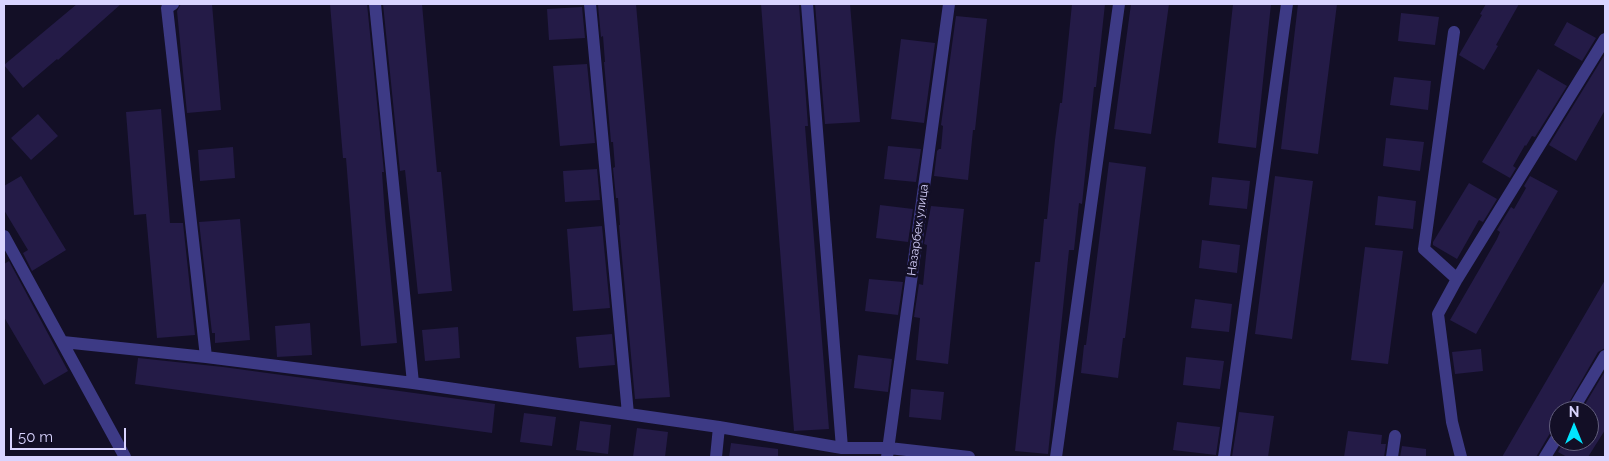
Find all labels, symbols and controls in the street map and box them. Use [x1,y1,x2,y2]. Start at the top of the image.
street label: Назарбек улица [904,183,932,277]
north arrow [1549,401,1599,451]
text: N [1569,404,1579,420]
scale bar [12,418,129,450]
text: 50 m [18,428,53,446]

